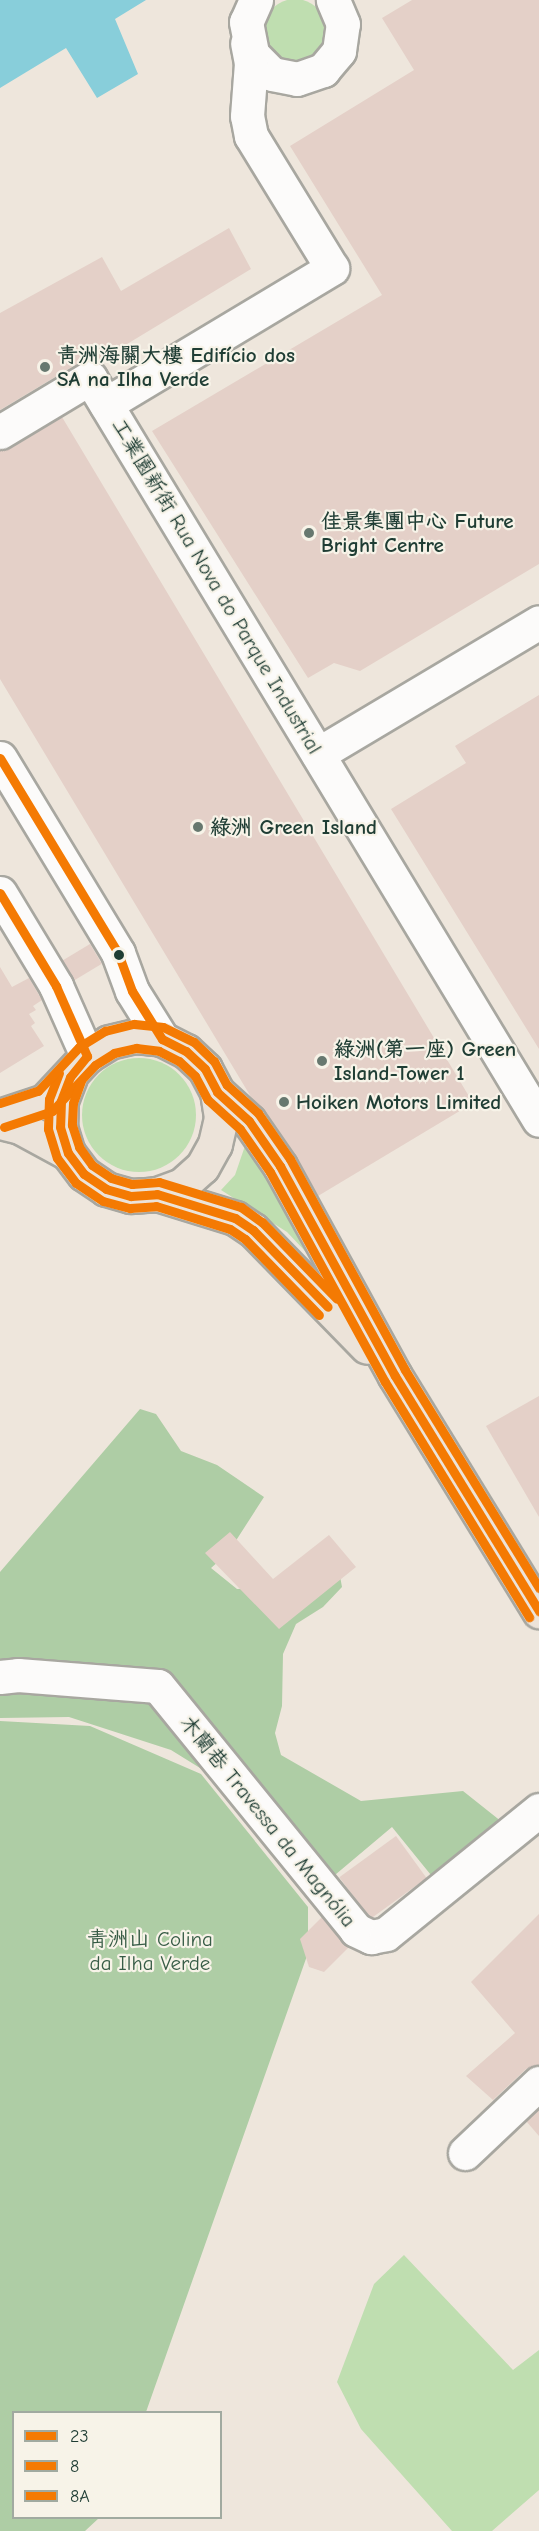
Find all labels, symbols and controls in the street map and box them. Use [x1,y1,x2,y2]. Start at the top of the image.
place label: 青洲海關大樓 Edifício dos SA na Ilha Verde [57,342,295,392]
marker: 青洲海關大樓 Edifício dos SA na Ilha Verde [38,360,52,374]
street label: 工業園新街 Rua Nova do Parque Industrial [107,414,327,758]
place label: 佳景集團中心 Future Bright Centre [321,508,513,558]
marker: 佳景集團中心 Future Bright Centre [302,526,316,540]
place label: 綠洲 Green Island [210,814,377,840]
marker: 綠洲 Green Island [191,820,205,834]
unlabelled marker [113,949,125,961]
place label: 綠洲(第一座) Green Island-Tower 1 [334,1036,516,1086]
marker: 綠洲(第一座) Green Island-Tower 1 [315,1054,329,1068]
place label: Hoiken Motors Limited [296,1089,501,1115]
marker: Hoiken Motors Limited [277,1095,291,1109]
street label: 木蘭巷 Travessa da Magnólia [175,1710,361,1932]
park label: 青洲山 Colina da Ilha Verde [87,1926,213,1976]
legend [12,2411,222,2519]
text: 23 [70,2426,89,2447]
text: 8 [70,2456,79,2477]
text: 8A [70,2486,90,2507]

